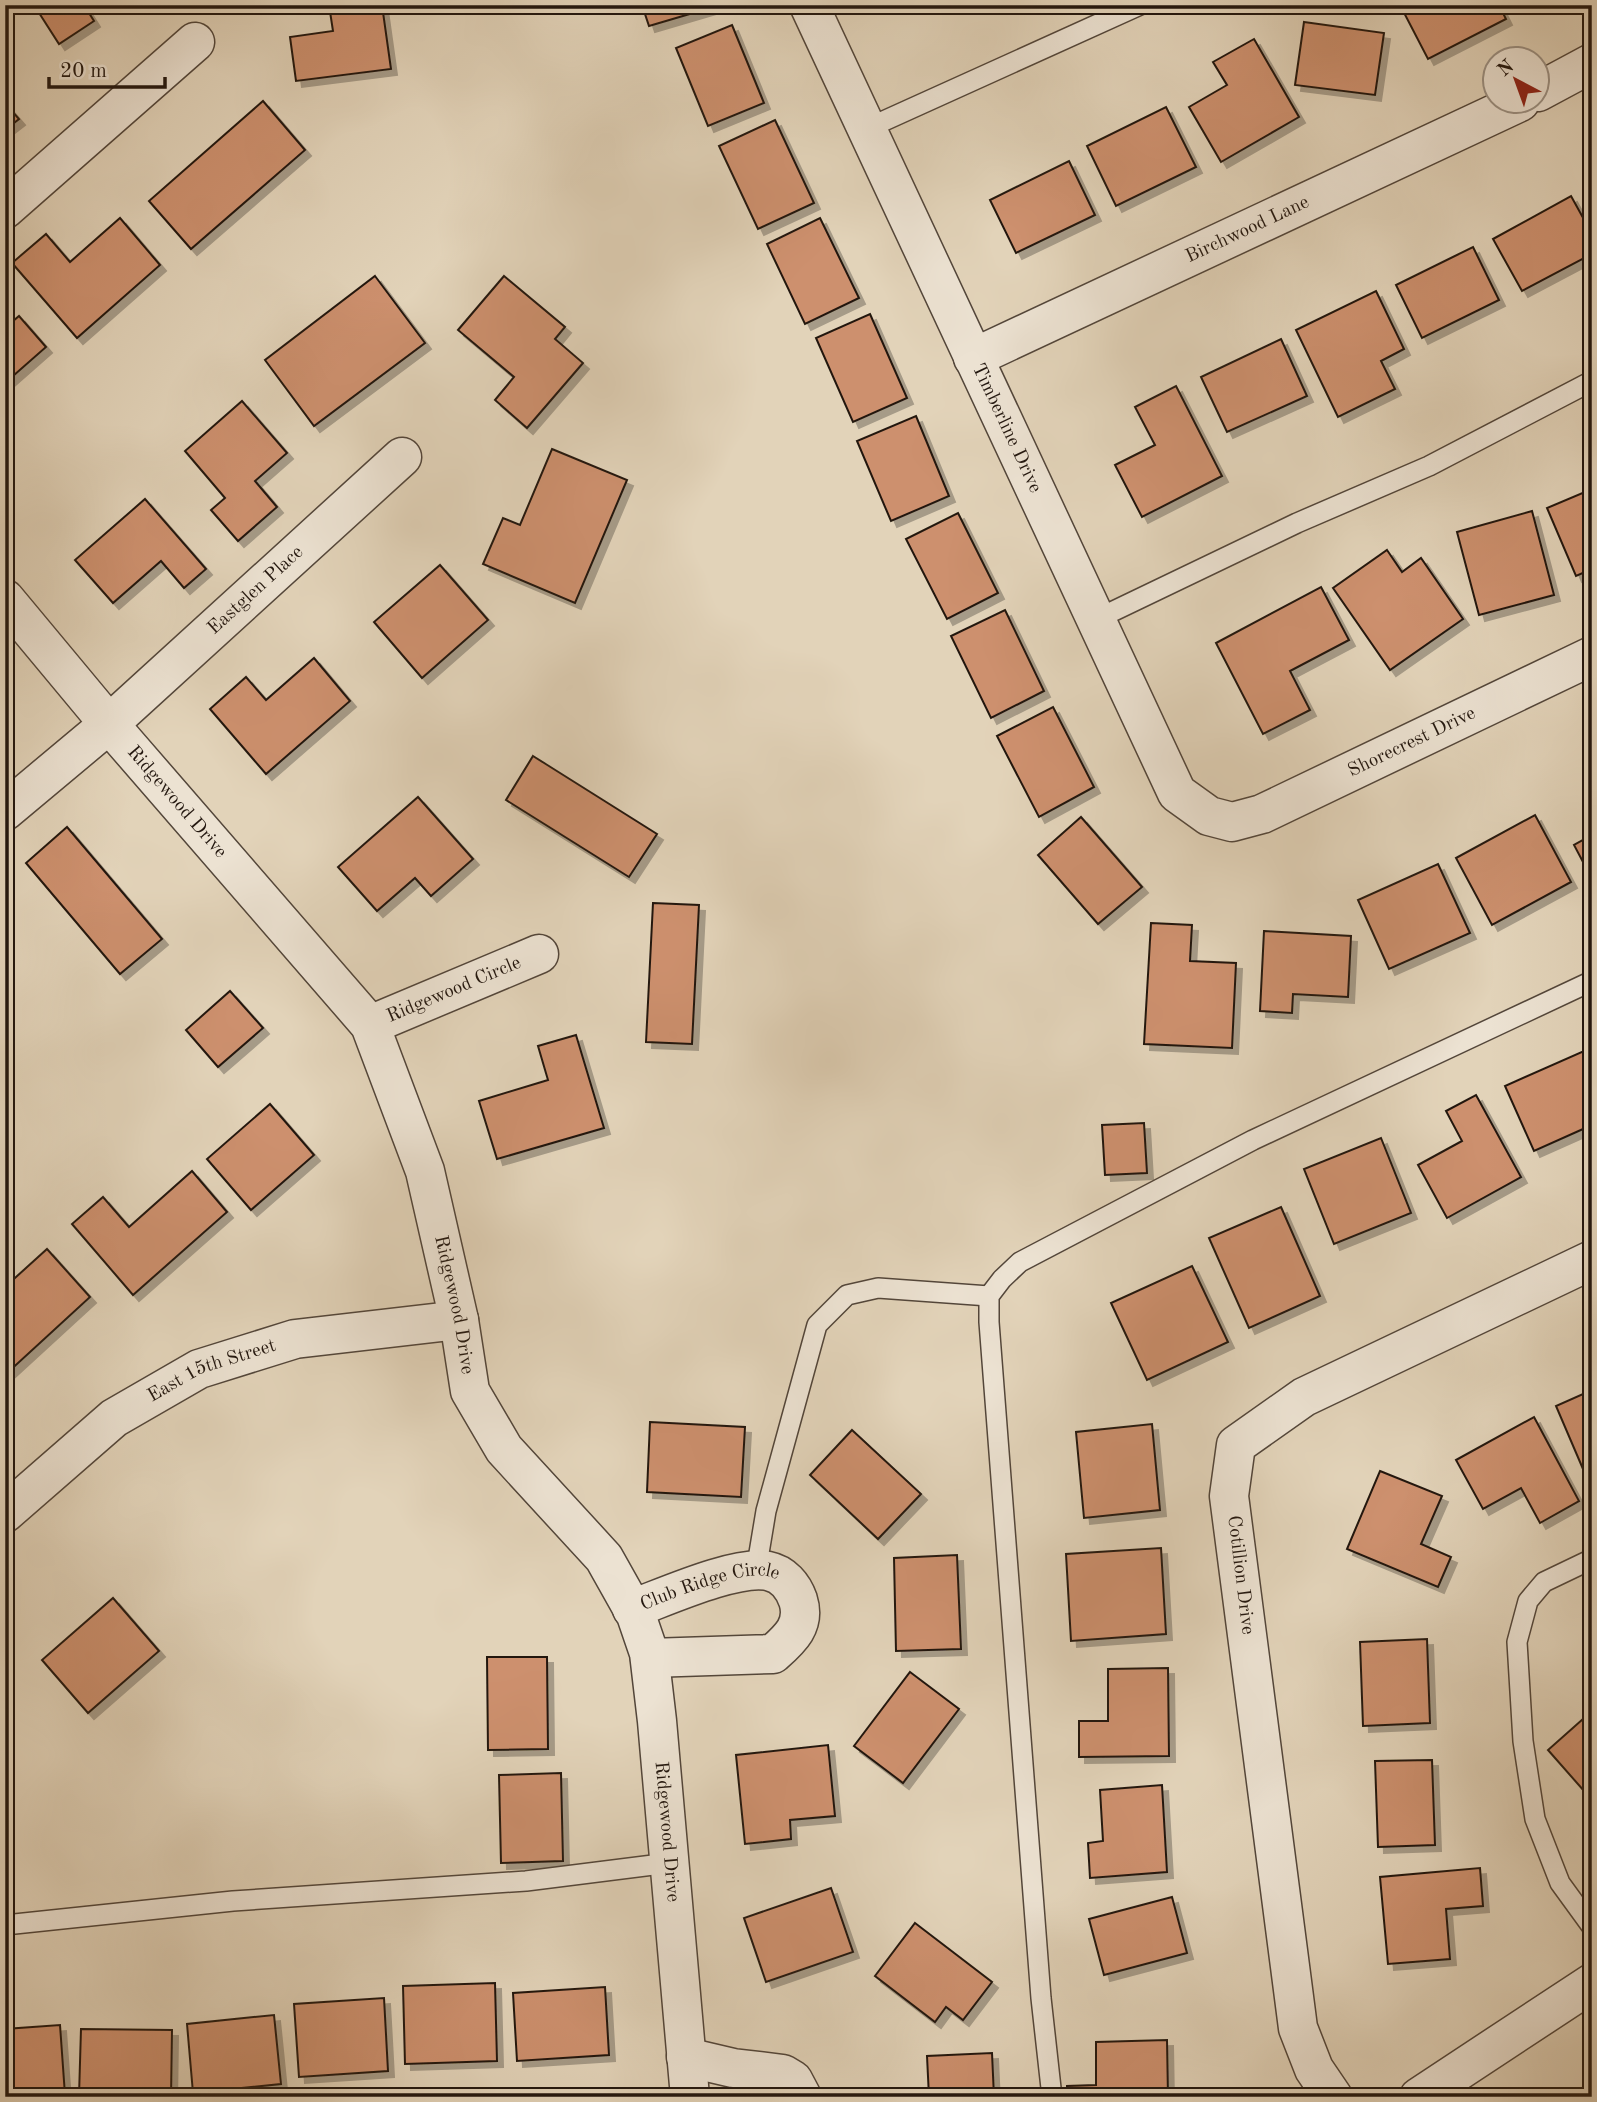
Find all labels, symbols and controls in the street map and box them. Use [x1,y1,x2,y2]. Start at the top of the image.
scale bar [49,46,164,90]
north arrow [1482,46,1552,116]
text: N [1495,57,1519,81]
text: 20 m [60,61,107,82]
street label: Birchwood Lane [1183,193,1312,267]
street label: Timberline Drive [968,361,1045,496]
street label: Eastglen Place [204,542,307,638]
street label: Shorecrest Drive [1345,704,1479,781]
street label: Ridgewood Drive [123,742,230,862]
street label: Ridgewood Circle [384,953,524,1026]
street label: Ridgewood Drive [430,1234,477,1376]
street label: East 15th Street [144,1336,278,1406]
street label: Cotillion Drive [1223,1514,1257,1636]
street label: Club Ridge Circle [638,1561,783,1614]
street label: Ridgewood Drive [651,1760,682,1903]

